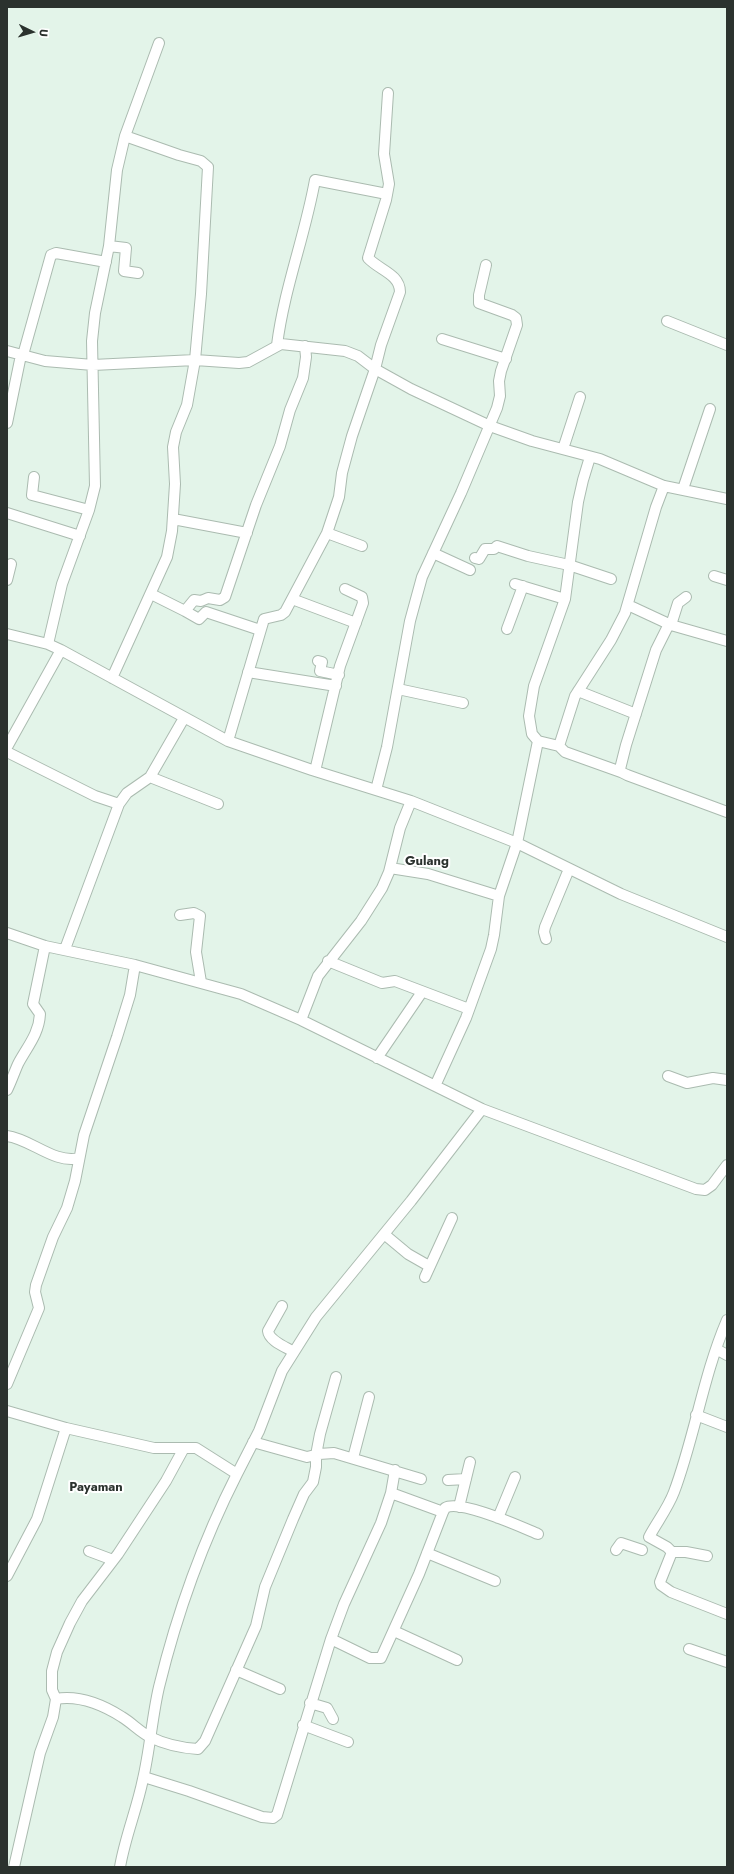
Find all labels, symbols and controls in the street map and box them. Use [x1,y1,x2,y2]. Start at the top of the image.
north arrow [12,12,52,52]
text: U [36,29,52,38]
district label: Gulang [405,854,449,870]
district label: Payaman [69,1480,123,1496]

